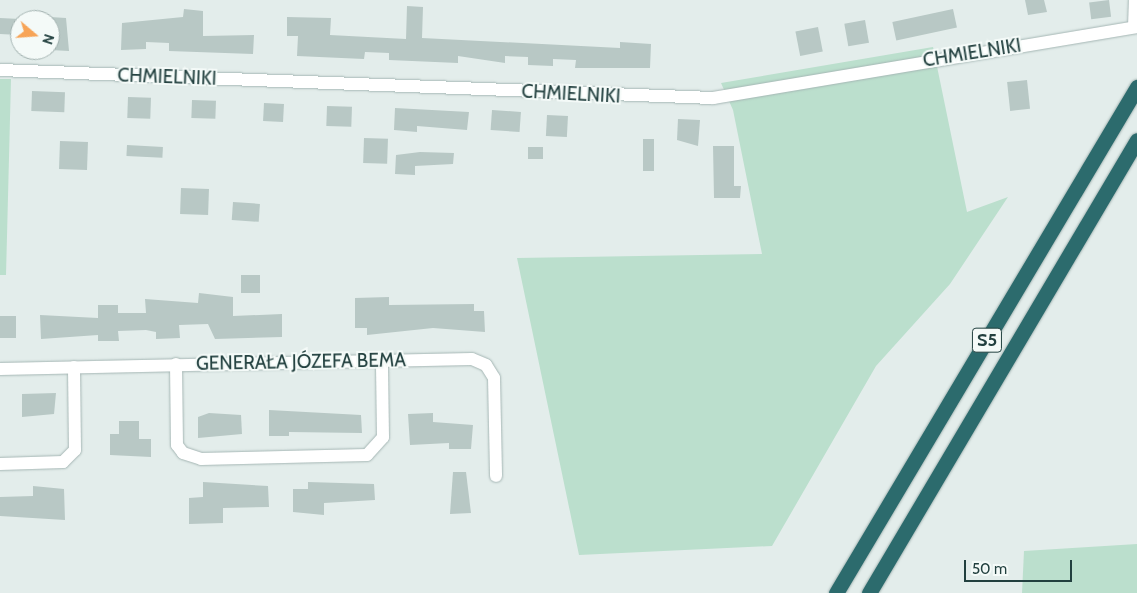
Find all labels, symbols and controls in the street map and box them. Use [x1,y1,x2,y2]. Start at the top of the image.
north arrow [10,10,60,60]
text: N [38,32,58,47]
street label: CHMIELNIKI [921,34,1023,72]
street label: CHMIELNIKI [117,64,217,90]
street label: CHMIELNIKI [521,80,621,108]
road number: S5 [971,324,1003,356]
street label: GENERAŁA JÓZEFA BEMA [196,349,406,375]
scale bar [967,550,1074,582]
text: 50 m [972,560,1007,578]

